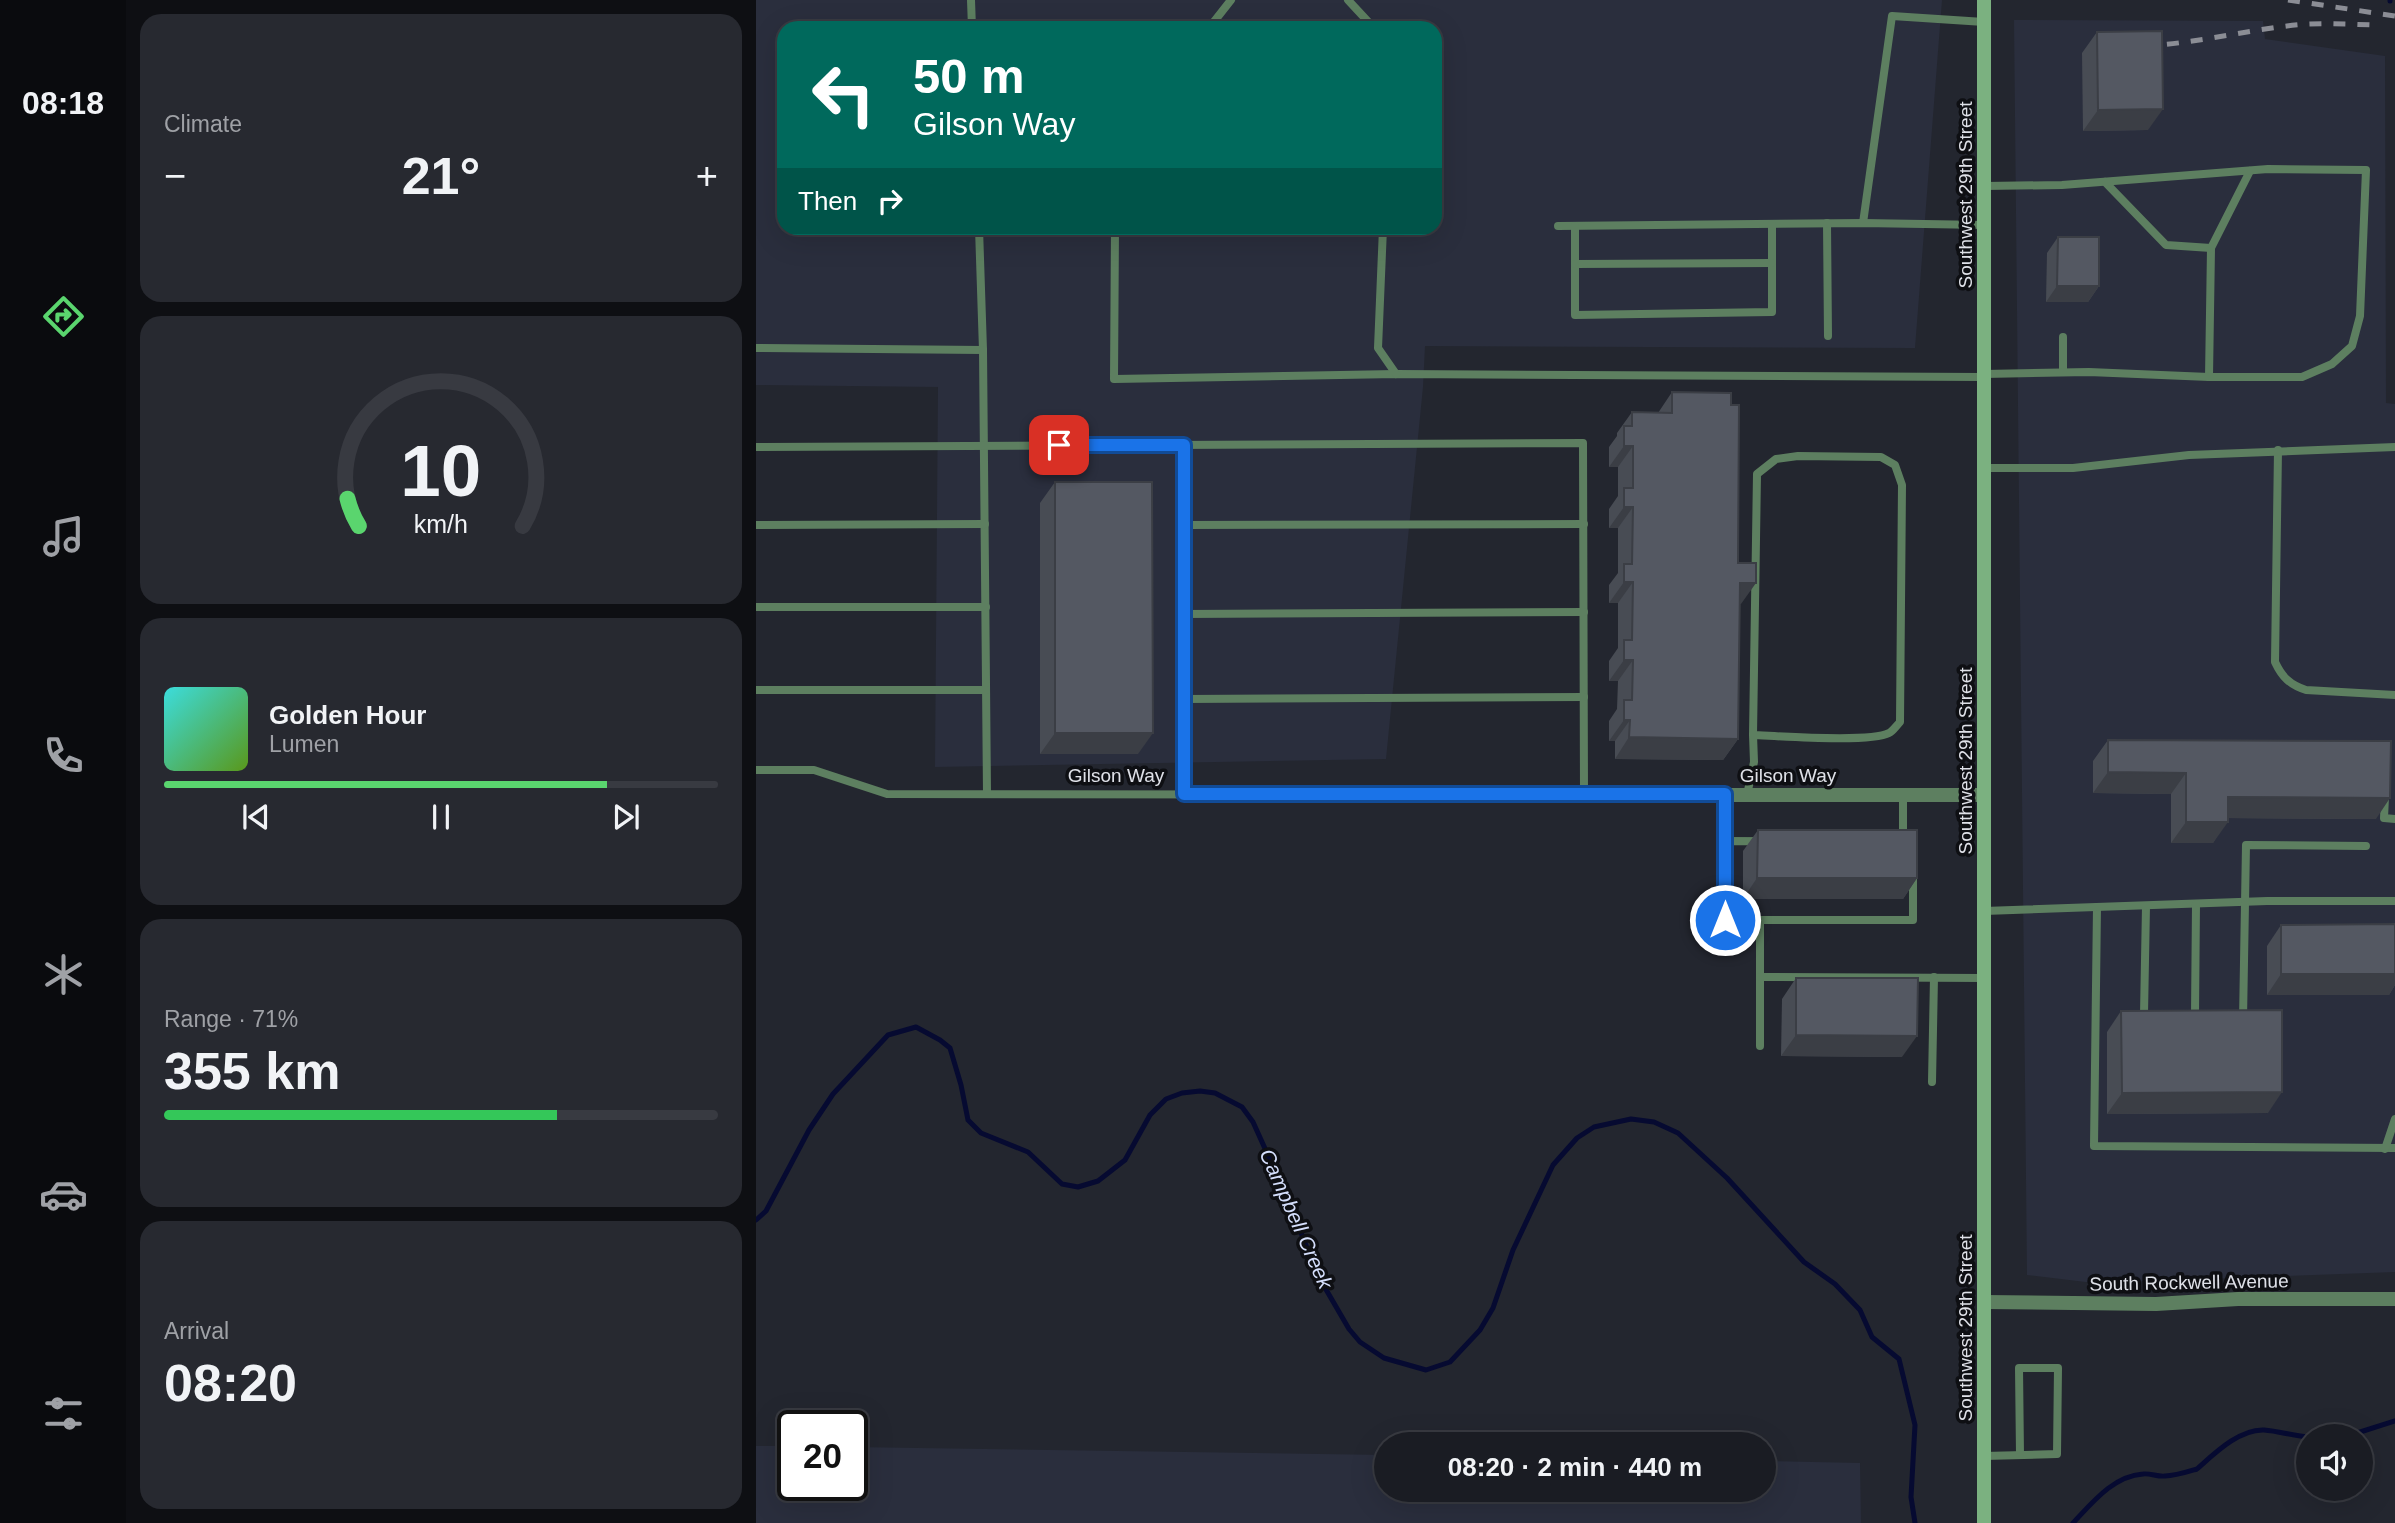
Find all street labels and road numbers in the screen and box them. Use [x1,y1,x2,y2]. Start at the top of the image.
street label: Southwest 29th Street [1955,101,1976,288]
street label: Southwest 29th Street [1955,667,1976,854]
street label: Gilson Way [1068,765,1165,786]
street label: Gilson Way [1740,765,1837,786]
street label: Southwest 29th Street [1955,1234,1976,1421]
street label: South Rockwell Avenue [2089,1270,2289,1295]

